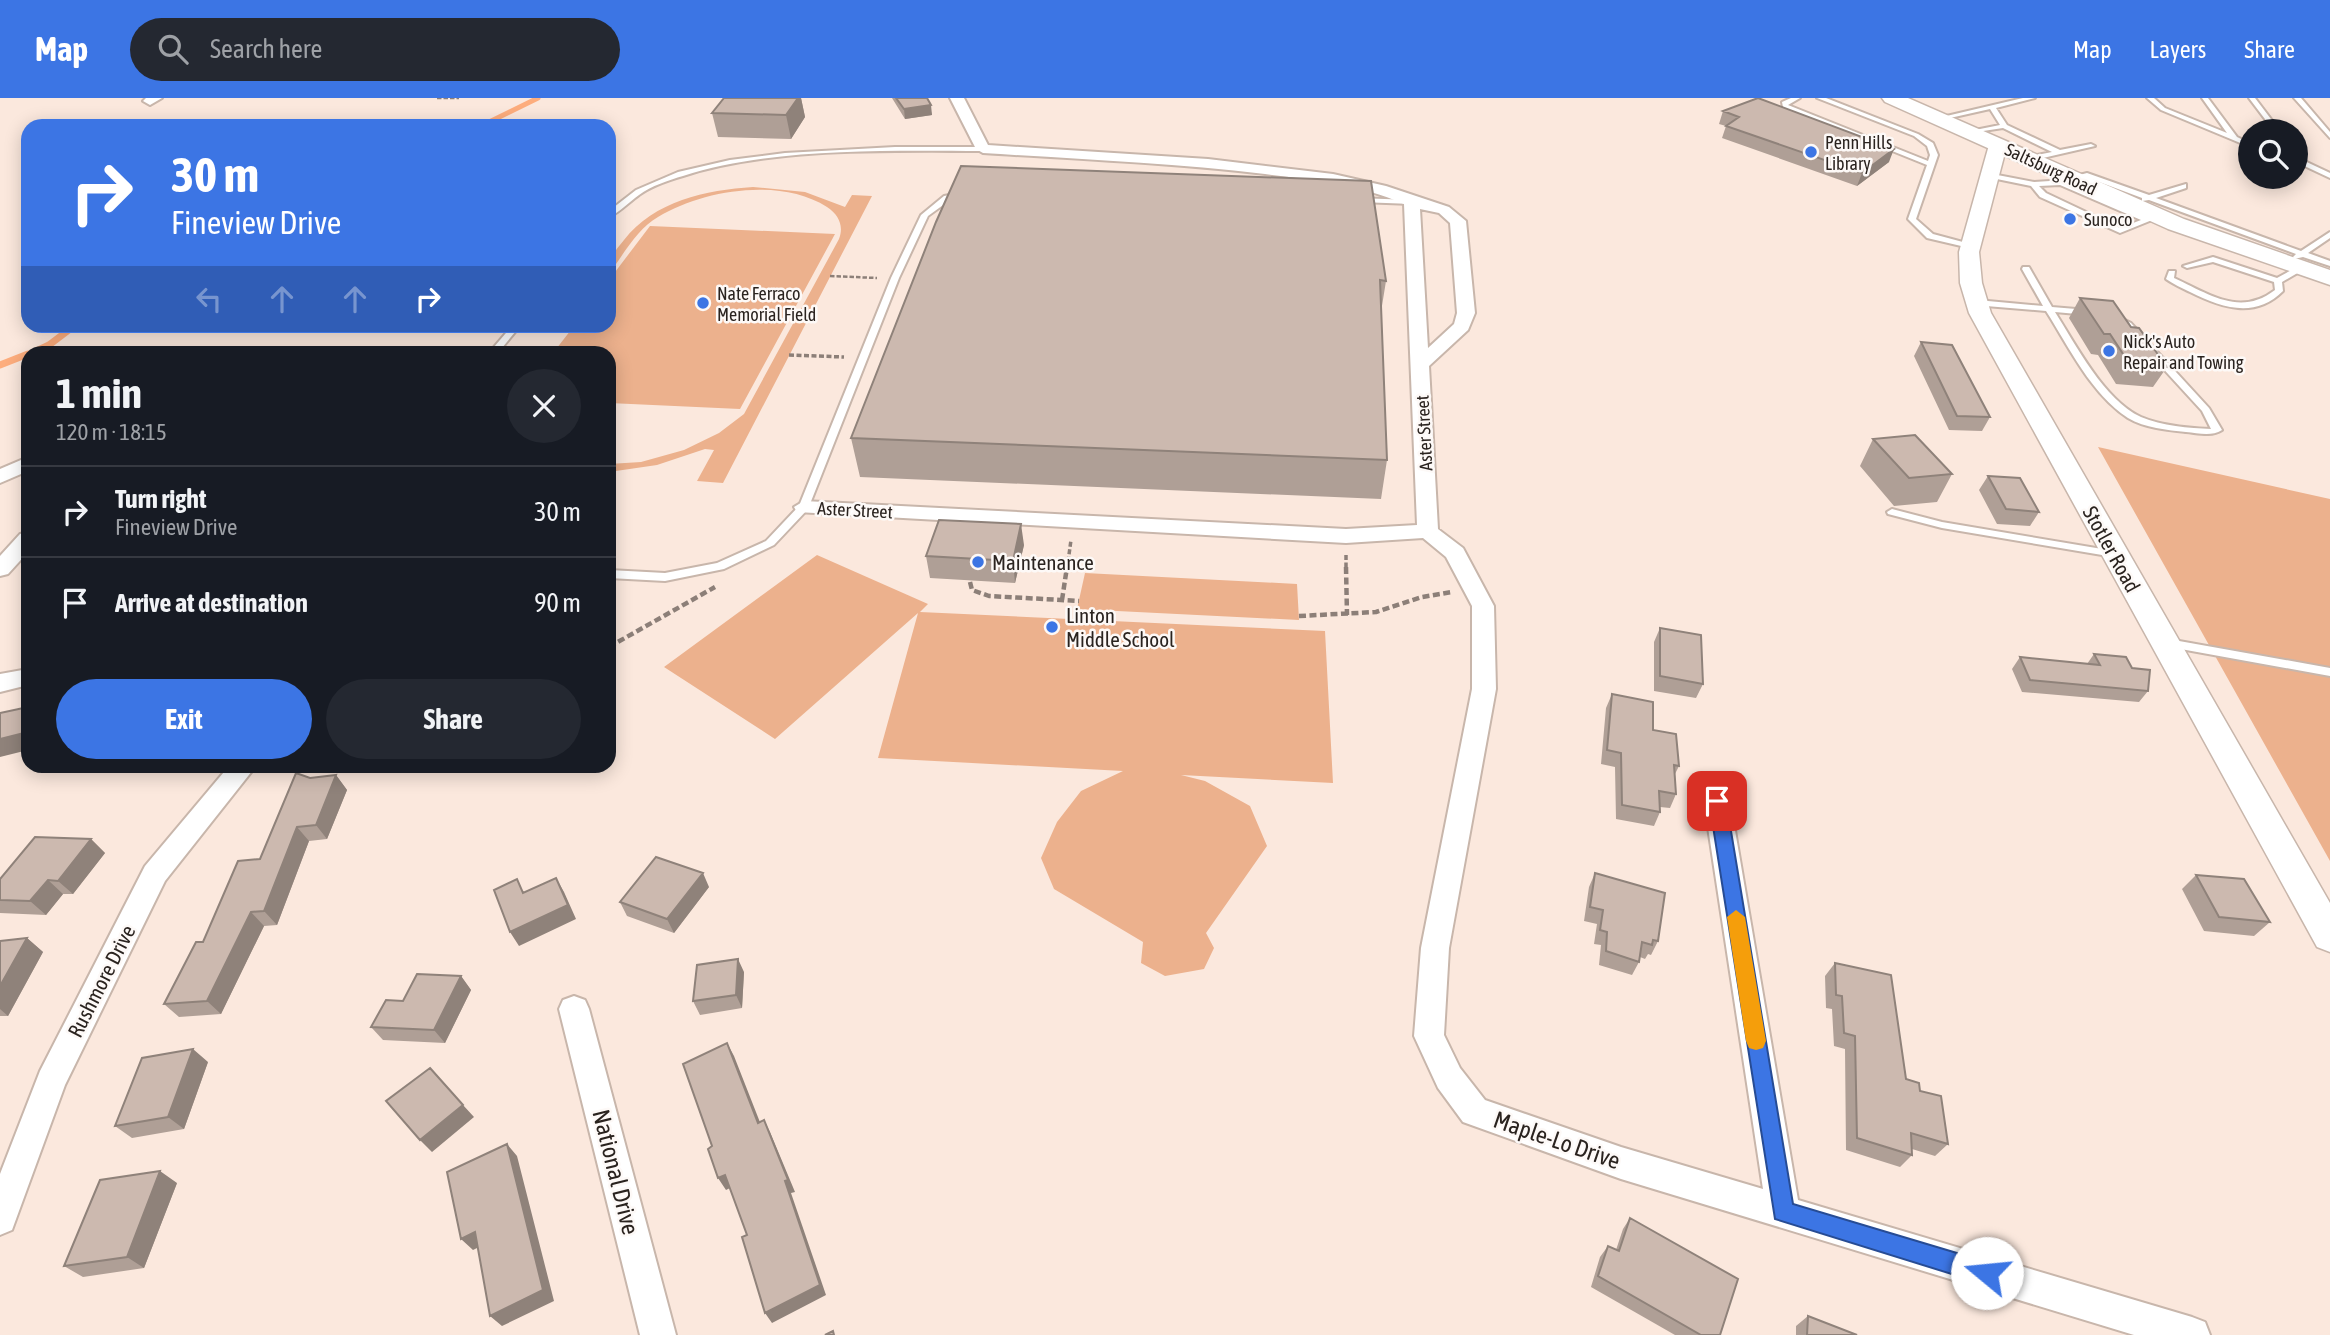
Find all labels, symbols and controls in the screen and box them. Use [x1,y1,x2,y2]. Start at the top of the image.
search box [130,18,620,81]
text: Map [35,30,88,68]
icon: search [154,30,192,68]
text: Search here [210,34,322,64]
text: Map [2073,36,2112,63]
text: Layers [2150,36,2206,63]
text: Share [2244,36,2295,63]
map controls [2238,119,2308,189]
button: search [2238,119,2308,189]
place label: Penn Hills Library [1825,132,1892,174]
street label: Saltsburg Road [2002,139,2100,199]
marker: Penn Hills Library [1803,144,1819,160]
text: 30 m [171,146,259,202]
icon: right [56,147,147,238]
text: Fineview Drive [171,204,341,241]
place label: Sunoco [2084,209,2133,230]
marker: Sunoco [2062,211,2078,227]
icon: left [190,280,228,318]
icon: ahead [263,280,301,318]
icon: ahead [336,280,374,318]
icon: right [409,280,447,318]
place label: Nate Ferraco Memorial Field [717,283,816,325]
marker: Nate Ferraco Memorial Field [695,295,711,311]
place label: Nick's Auto Repair and Towing [2123,331,2244,373]
marker: Nick's Auto Repair and Towing [2101,343,2117,359]
text: 1 min [56,369,142,417]
button: close [507,369,581,443]
street label: Aster Street [1412,395,1436,471]
text: 120 m · 18:15 [56,419,167,445]
text: Turn right [115,484,206,514]
icon: right [56,493,94,531]
text: 30 m [534,497,581,527]
street label: Aster Street [817,498,893,522]
street label: Stotler Road [2079,502,2145,596]
text: Fineview Drive [115,514,237,540]
place label: Maintenance [992,550,1094,574]
marker: Maintenance [970,554,986,570]
icon: arrive [56,584,94,622]
text: Arrive at destination [115,588,308,618]
text: 90 m [534,588,581,618]
place label: Linton Middle School [1066,603,1175,651]
marker: Linton Middle School [1044,619,1060,635]
button: Exit [56,679,312,759]
button: Share [326,679,581,759]
pin [1687,771,1747,831]
icon: arrive [1698,782,1736,820]
street label: Rushmore Drive [62,921,140,1041]
street label: Maple-Lo Drive [1490,1106,1624,1174]
street label: National Drive [587,1107,645,1237]
position arrow [1950,1236,2024,1310]

